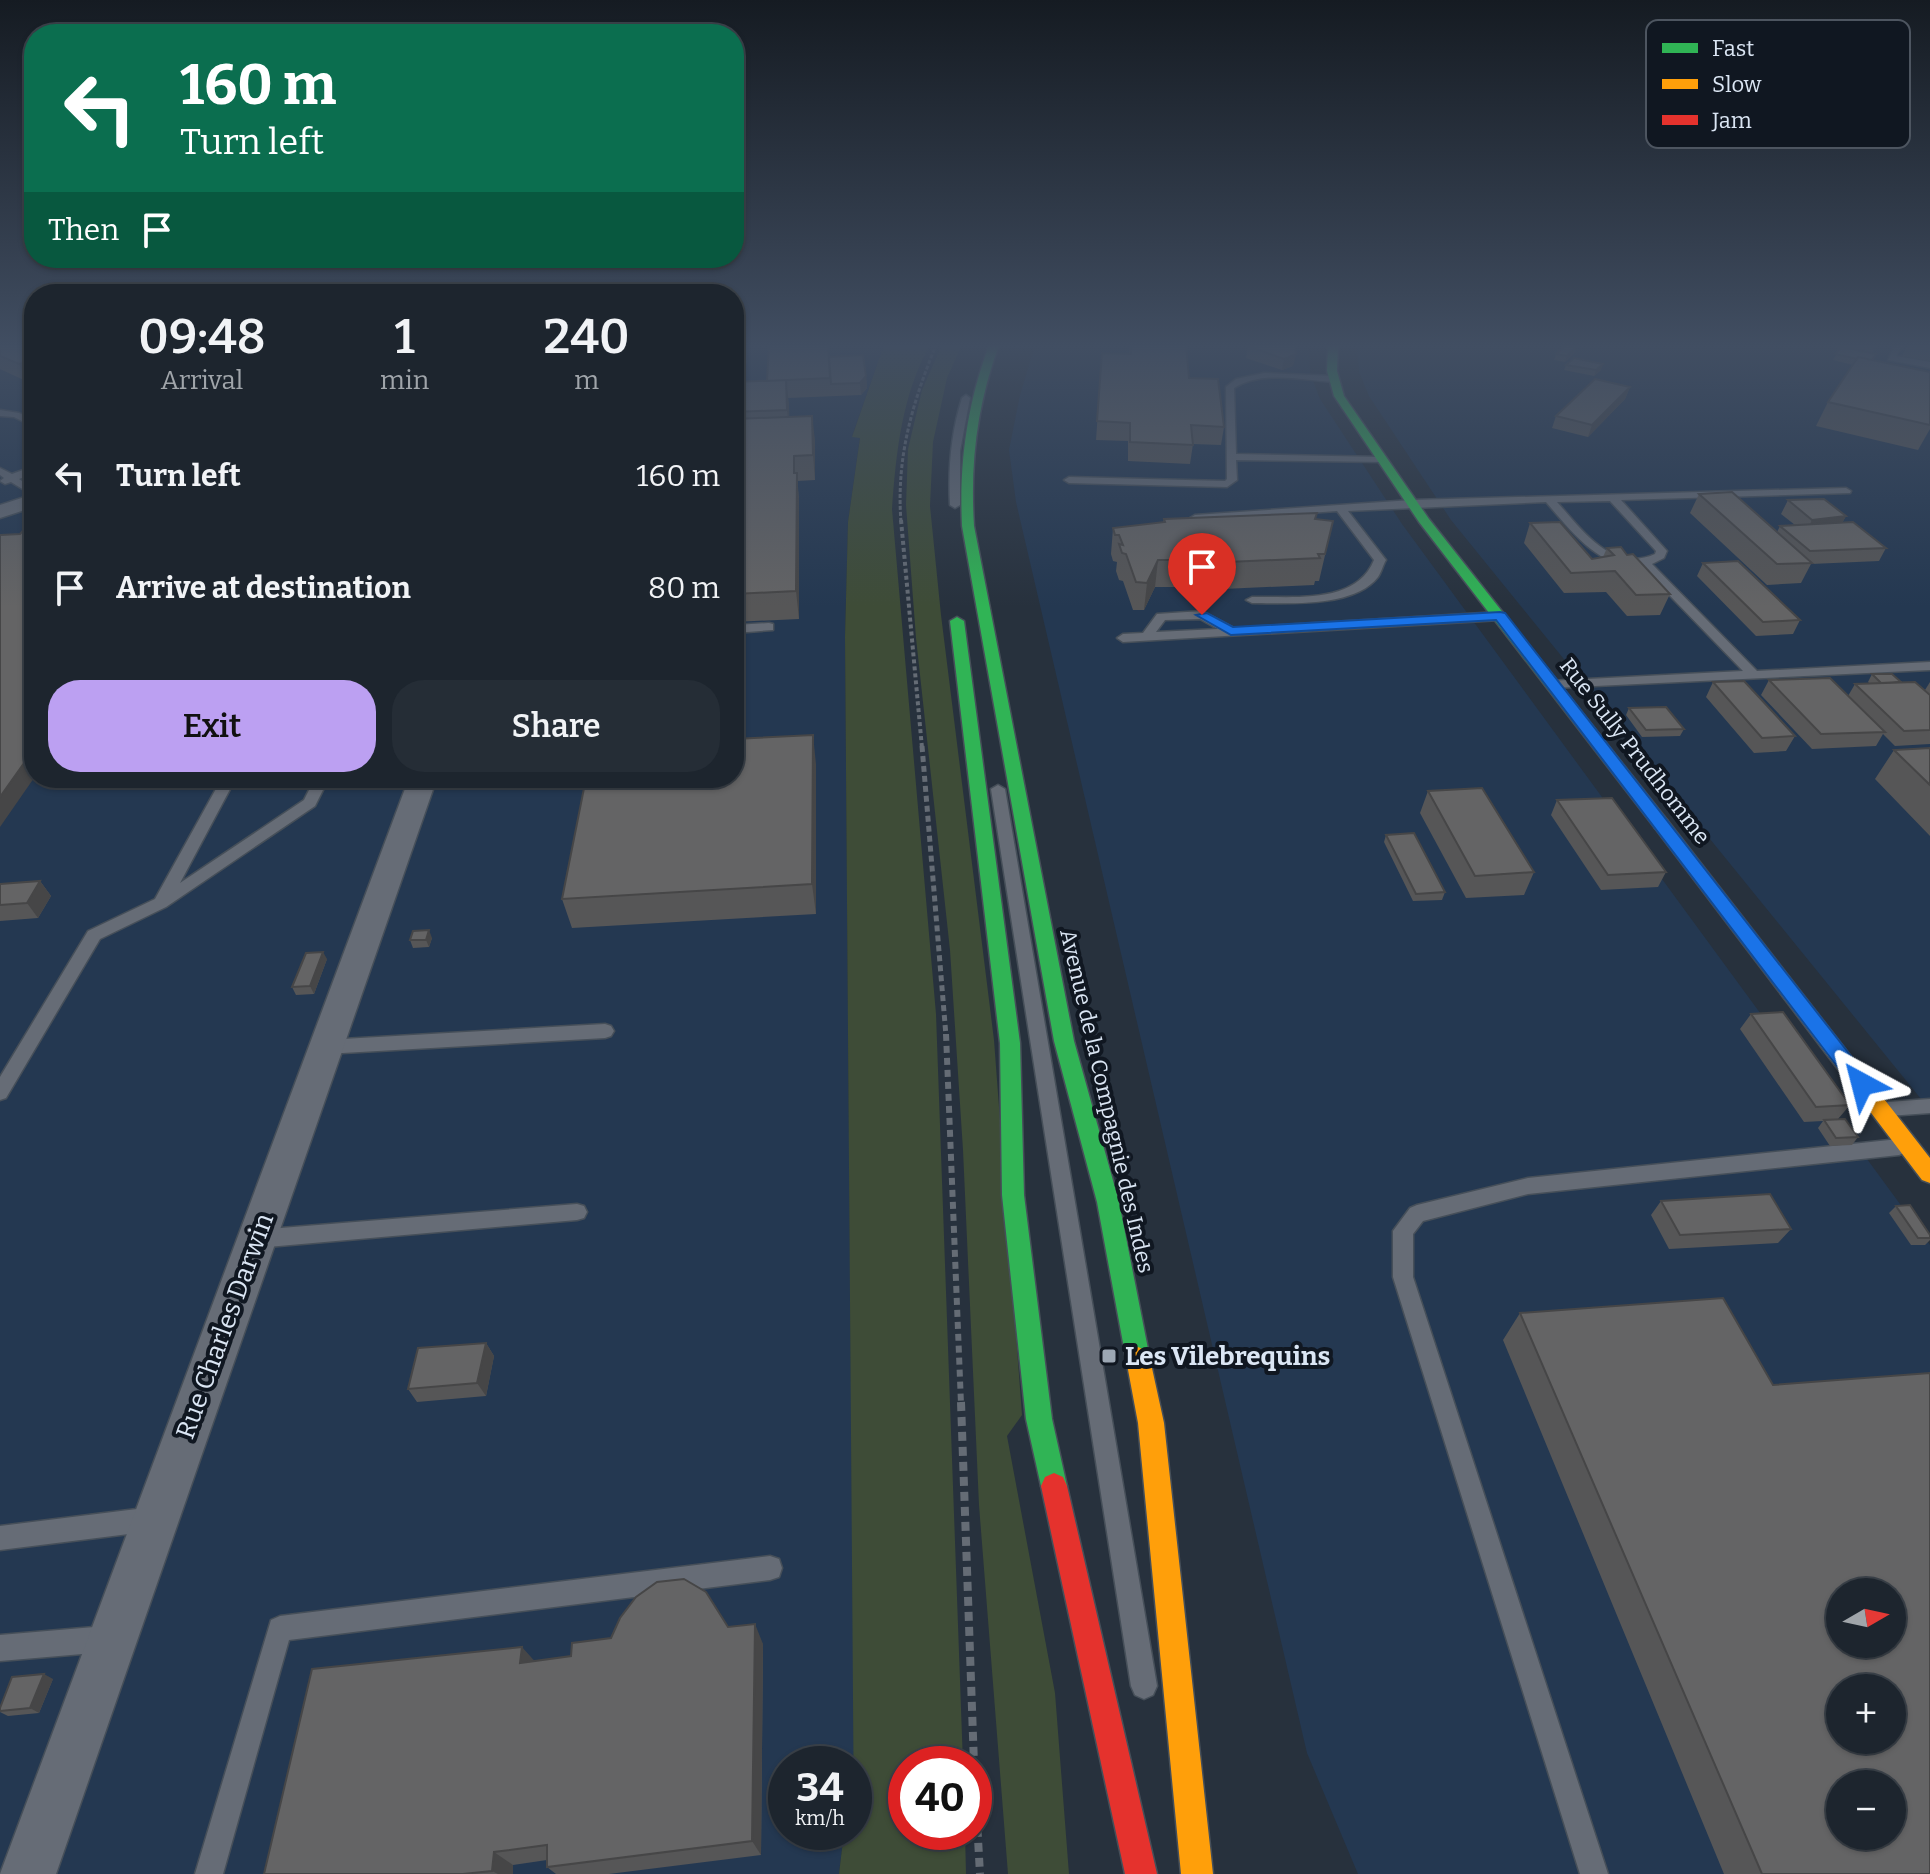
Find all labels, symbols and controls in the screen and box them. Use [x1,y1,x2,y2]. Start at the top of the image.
legend [1646,20,1910,148]
text: Fast [1712,35,1754,62]
text: 160 m [180,52,336,119]
icon: left [48,56,152,160]
text: Slow [1712,71,1762,98]
text: Jam [1711,107,1752,134]
text: Turn left [180,120,324,164]
icon: arrive [135,208,179,252]
text: Then [48,212,119,248]
text: 09:48 [138,308,266,366]
text: 1 [394,308,415,366]
text: 240 [543,308,630,366]
text: Arrival [161,365,243,396]
text: min [380,365,429,396]
text: m [574,365,599,396]
icon: left [48,454,92,498]
text: Turn left [116,458,241,494]
text: 160 m [636,458,720,494]
pin [1168,533,1236,615]
icon: arrive [1180,545,1224,589]
icon: arrive [48,566,92,610]
text: Arrive at destination [116,570,411,606]
text: 80 m [648,570,720,606]
street label: Rue Sully Prudhomme [1554,653,1716,849]
button: Exit [48,680,376,772]
button: Share [392,680,720,772]
street label: Avenue de la Compagnie des Indes [1054,926,1160,1276]
position arrow [1820,1042,1904,1126]
street label: Rue Charles Darwin [170,1208,280,1443]
place label: Les Vilebrequins [1125,1341,1330,1372]
marker: Les Vilebrequins [1100,1347,1118,1365]
north arrow [1826,1578,1906,1658]
map controls [1826,1578,1906,1850]
button: + [1826,1674,1906,1754]
speed limit sign: 40 [888,1746,992,1850]
text: 34 [796,1764,844,1812]
button: − [1826,1770,1906,1850]
text: km/h [795,1806,845,1830]

